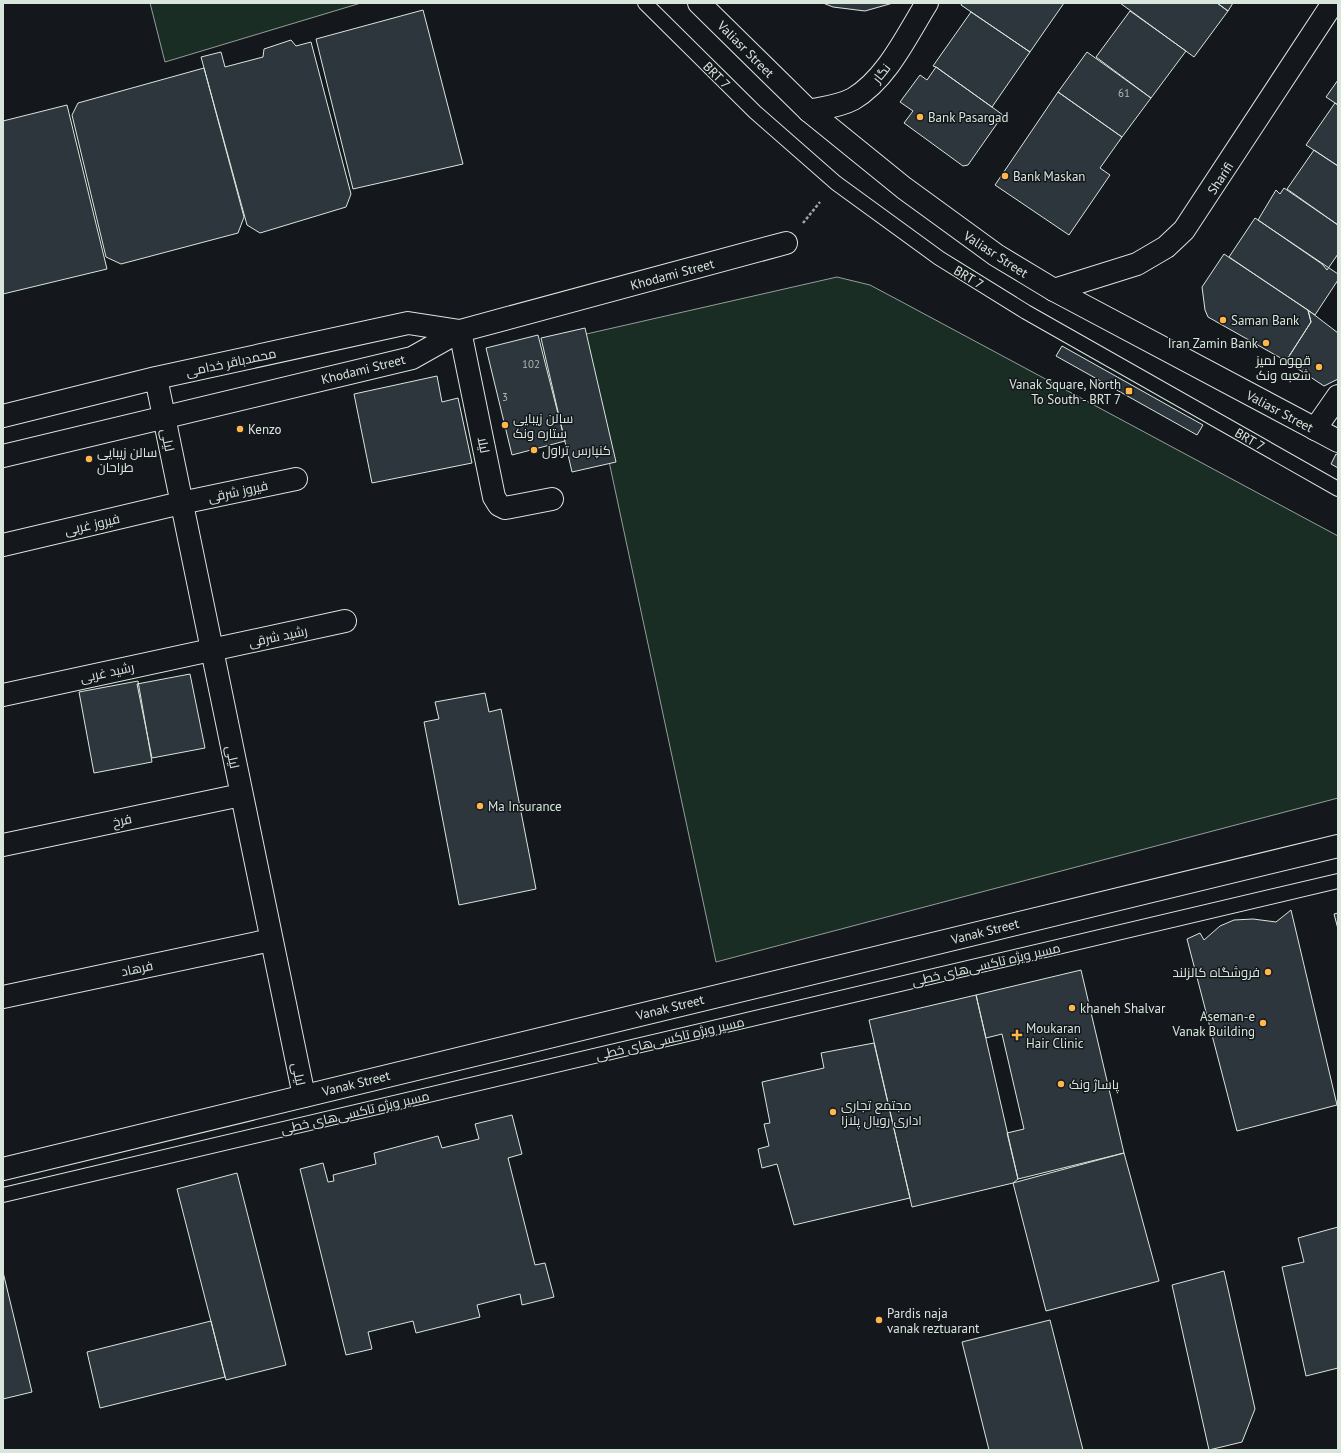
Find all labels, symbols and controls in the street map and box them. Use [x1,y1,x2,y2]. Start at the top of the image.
street label: Valiasr Street [713,17,778,82]
street label: BRT 7 [699,58,734,93]
street label: نگار [868,60,894,87]
house number: 61 [1118,86,1130,100]
place label: Bank Pasargad [928,109,1008,126]
marker: Bank Pasargad [915,112,925,122]
street label: Sharifi [1204,159,1237,198]
place label: Bank Maskan [1013,168,1085,185]
marker: Bank Maskan [1000,171,1010,181]
street label: Valiasr Street [959,227,1032,282]
street label: Khodami Street [628,255,717,294]
street label: BRT 7 [951,262,987,293]
place label: Saman Bank [1231,312,1300,329]
marker: Saman Bank [1218,315,1228,325]
place label: Iran Zamin Bank [1168,335,1259,352]
marker: Iran Zamin Bank [1261,338,1271,348]
street label: محمدباقر خدامی [184,345,278,380]
street label: Khodami Street [319,351,408,388]
place label: قهوه لمیز شعبه ونک [1255,352,1311,384]
house number: 102 [522,357,540,371]
marker: قهوه لمیز شعبه ونک [1314,362,1324,372]
place label: Vanak Square, North To South - BRT 7 [1008,376,1121,408]
marker: Vanak Square, North To South - BRT 7 [1124,386,1134,396]
street label: Valiasr Street [1242,386,1317,436]
house number: 3 [502,390,508,404]
place label: سالن زیبایی ستاره ونک [513,410,573,442]
marker: سالن زیبایی ستاره ونک [500,420,510,430]
place label: Kenzo [248,421,282,438]
marker: Kenzo [235,424,245,434]
street label: BRT 7 [1232,424,1268,455]
street label: لیلی [157,427,178,453]
street label: لیلا [474,436,493,455]
place label: کنپارس تراول [542,442,611,459]
place label: سالن زیبایی طراحان [97,444,157,476]
marker: کنپارس تراول [529,445,539,455]
marker: سالن زیبایی طراحان [84,454,94,464]
street label: فیروز شرقی [207,477,270,506]
street label: فیروز غربی [63,510,121,539]
street label: رشید شرقی [247,622,309,651]
street label: رشید غربی [78,658,136,687]
street label: لیلی [222,744,243,770]
place label: Ma Insurance [488,798,562,815]
marker: Ma Insurance [475,801,485,811]
street label: فرخ [111,810,133,831]
street label: Vanak Street [948,915,1021,948]
street label: مسیر ویژه تاکسی‌های خطی [910,939,1062,990]
street label: فرهاد [120,957,155,980]
place label: فروشگاه کالزلند [1172,964,1260,981]
marker: فروشگاه کالزلند [1263,967,1273,977]
street label: Vanak Street [633,991,706,1024]
place label: khaneh Shalvar [1080,1000,1166,1017]
marker: khaneh Shalvar [1067,1003,1077,1013]
place label: Aseman-e Vanak Building [1172,1008,1255,1040]
street label: مسیر ویژه تاکسی‌های خطی [594,1013,746,1064]
marker: Aseman-e Vanak Building [1258,1018,1268,1028]
place label: Moukaran Hair Clinic [1026,1020,1084,1052]
marker: Moukaran Hair Clinic [1011,1029,1023,1041]
street label: لیلی [288,1061,309,1087]
street label: Vanak Street [319,1067,392,1100]
place label: پاساژ ونک [1069,1076,1119,1094]
marker: پاساژ ونک [1056,1079,1066,1089]
street label: مسیر ویژه تاکسی‌های خطی [279,1087,431,1138]
place label: مجتمع تجاری اداری رویال پلازا [841,1097,922,1130]
marker: مجتمع تجاری اداری رویال پلازا [828,1107,838,1117]
place label: Pardis naja vanak reztuarant [887,1305,980,1337]
marker: Pardis naja vanak reztuarant [874,1315,884,1325]

